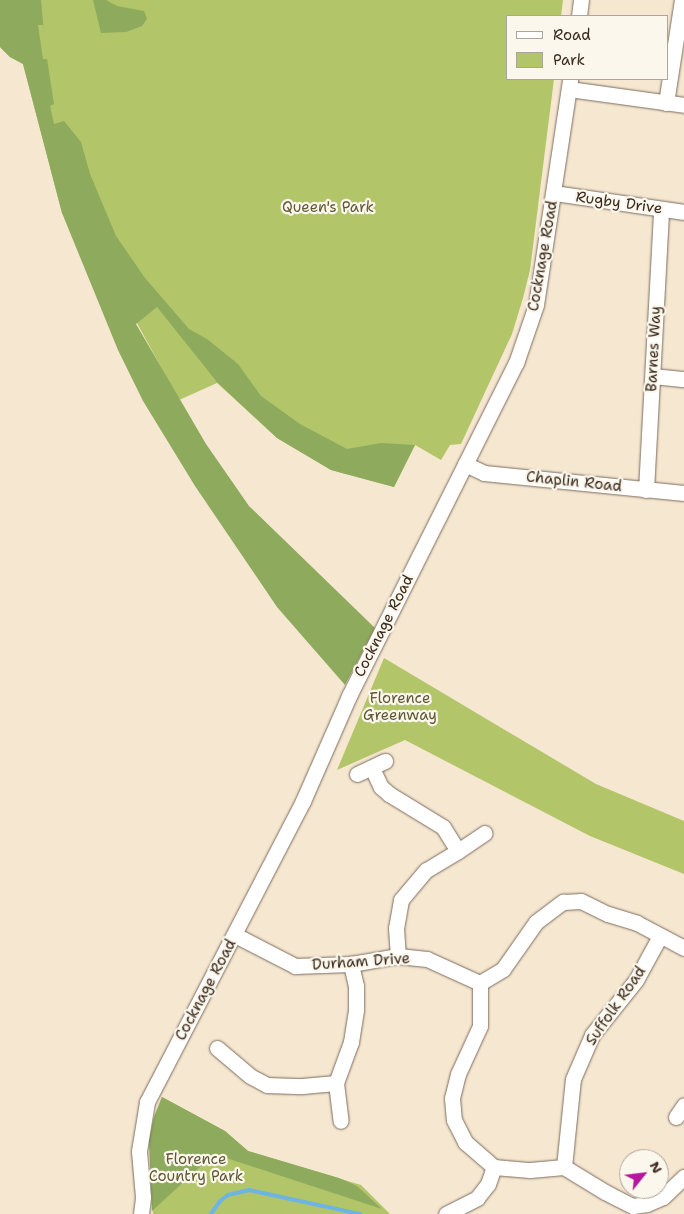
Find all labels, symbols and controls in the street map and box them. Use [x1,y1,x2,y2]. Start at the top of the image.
legend [507,15,669,80]
text: Road [553,25,591,45]
text: Park [553,50,585,70]
street label: Rugby Drive [575,188,663,218]
park label: Queen's Park [282,199,374,217]
street label: Cocknage Road [524,199,562,313]
street label: Barnes Way [643,306,665,392]
street label: Chaplin Road [525,468,623,496]
street label: Cocknage Road [351,572,417,680]
park label: Florence Greenway [363,689,437,724]
street label: Cocknage Road [172,936,240,1044]
street label: Durham Drive [311,950,411,974]
street label: Suffolk Road [582,963,650,1049]
north arrow [619,1149,669,1199]
park label: Florence Country Park [149,1150,243,1185]
text: N [646,1158,667,1176]

